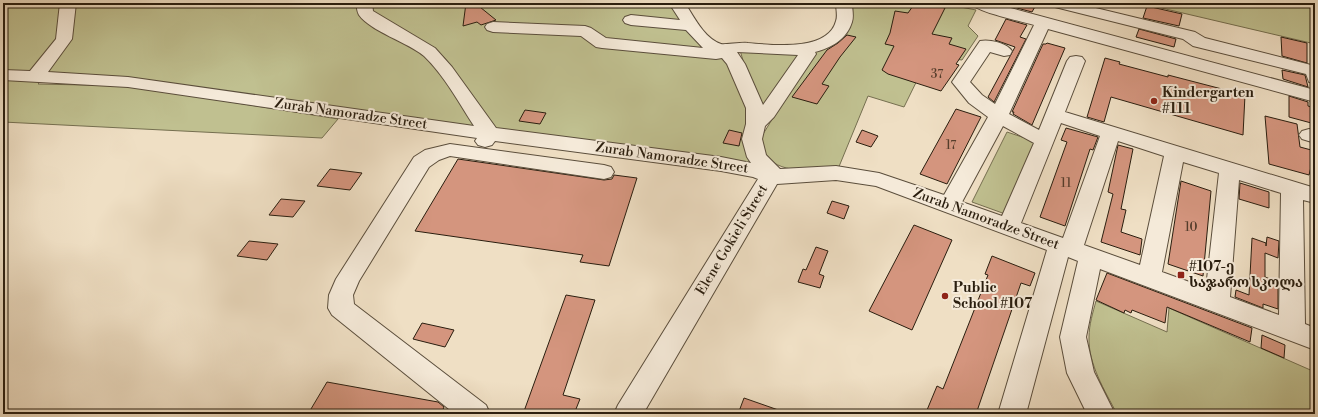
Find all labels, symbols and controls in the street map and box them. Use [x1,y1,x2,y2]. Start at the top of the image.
house number: 37 [931,67,943,82]
place label: Kindergarten #111 [1162,84,1254,118]
street label: Zurab Namoradze Street [273,94,429,134]
marker: Kindergarten #111 [1149,96,1159,106]
street label: Zurab Namoradze Street [594,138,750,178]
house number: 17 [946,138,956,153]
house number: 11 [1061,176,1072,191]
street label: Elene Gokieli Street [692,181,772,299]
street label: Zurab Namoradze Street [910,184,1062,254]
house number: 10 [1185,220,1197,235]
place label: #107-ე საჯარო სკოლა [1189,258,1303,292]
marker: #107-ე საჯარო სკოლა [1176,270,1186,280]
place label: Public School #107 [953,279,1033,313]
marker: Public School #107 [940,291,950,301]

